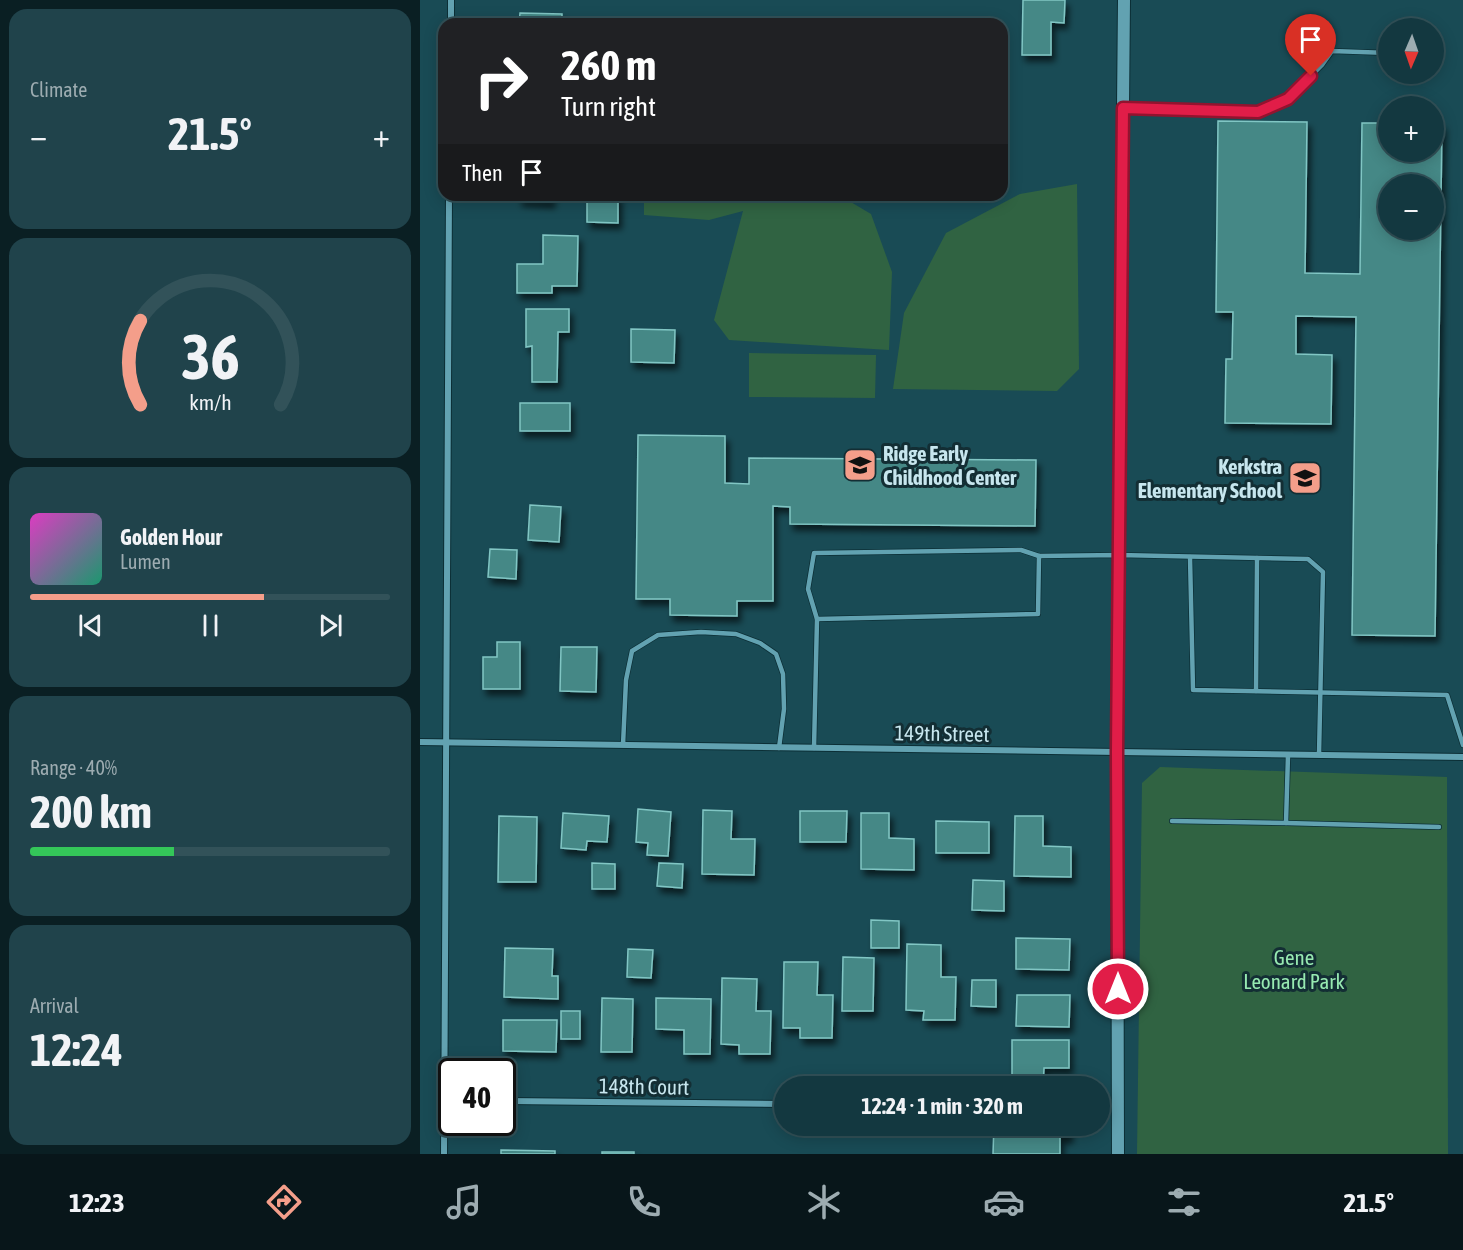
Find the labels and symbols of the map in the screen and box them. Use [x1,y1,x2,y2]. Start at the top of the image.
pin [1285,14,1336,76]
north arrow [1378,18,1444,84]
place label: Ridge Early Childhood Center [883,441,1017,489]
school or university icon: Ridge Early Childhood Center [842,447,878,483]
place label: Kerkstra Elementary School [1138,454,1282,502]
school or university icon: Kerkstra Elementary School [1287,460,1323,496]
street label: 149th Street [894,720,990,746]
park label: Gene Leonard Park [1243,945,1345,993]
position arrow [1086,957,1150,1021]
speed limit sign: 40 [438,1058,516,1136]
street label: 148th Court [599,1073,689,1099]

